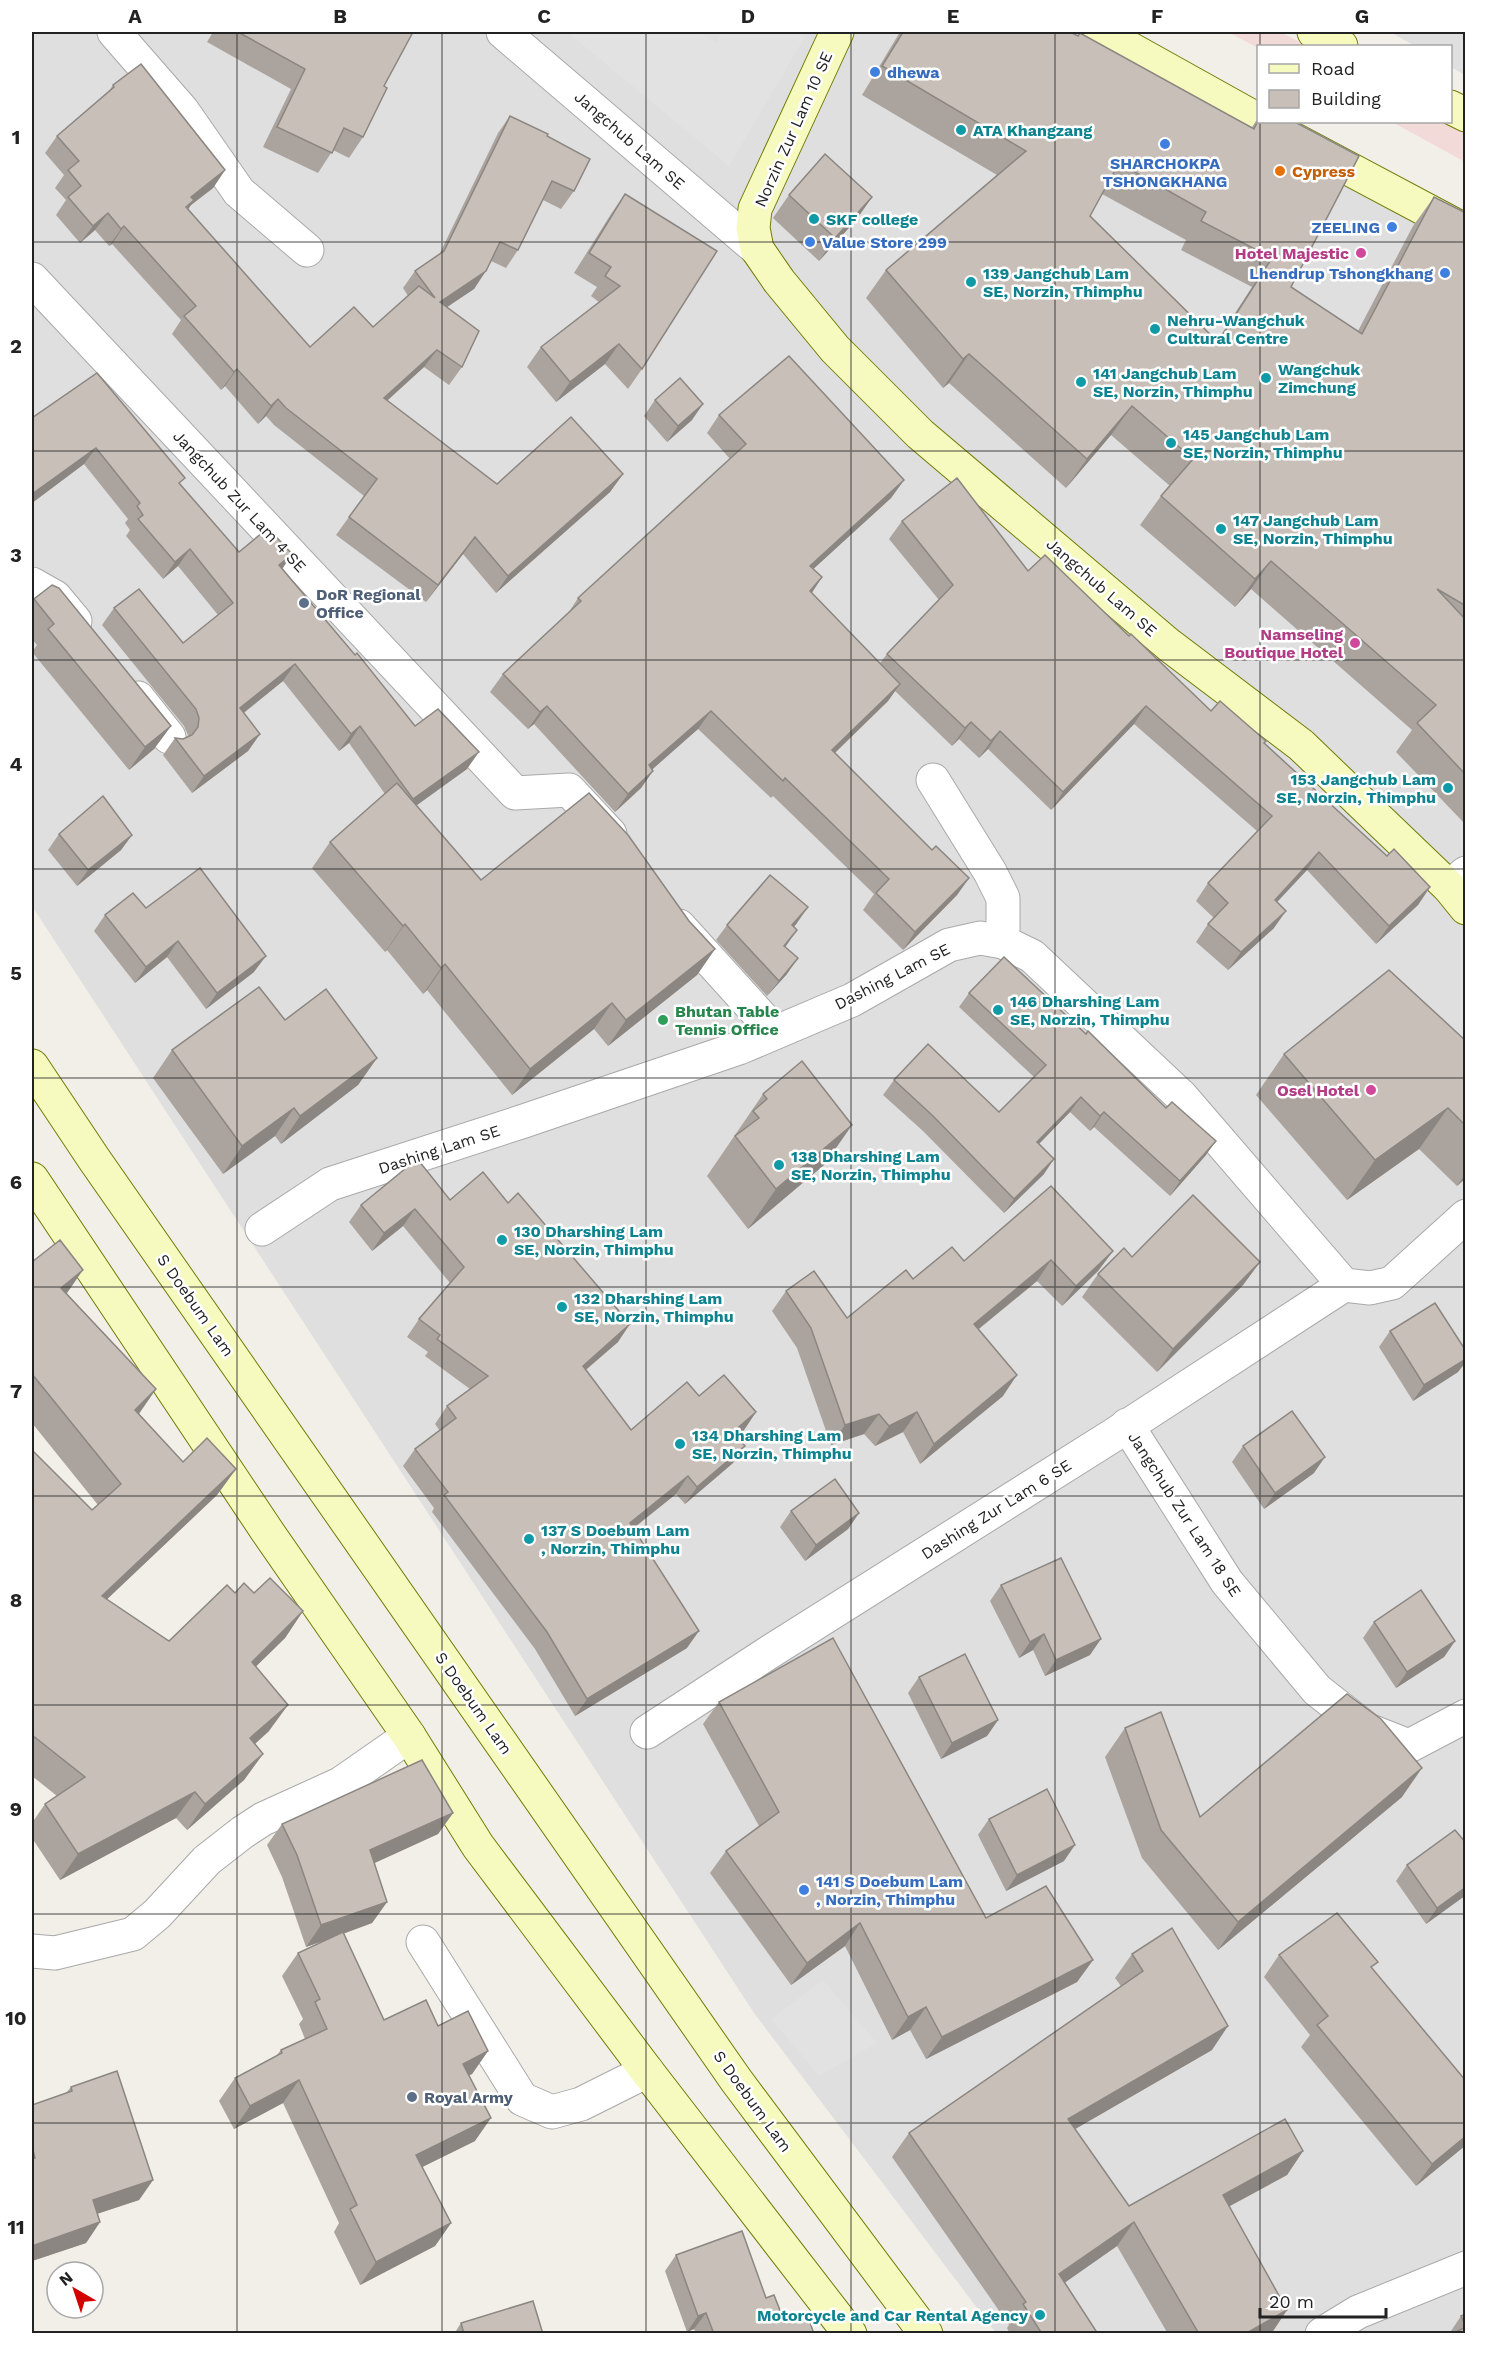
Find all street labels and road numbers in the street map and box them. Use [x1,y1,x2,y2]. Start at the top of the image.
street label: Norzin Zur Lam 10 SE [751,48,836,210]
street label: Jangchub Lam SE [571,87,689,194]
street label: Jangchub Zur Lam 4 SE [169,427,310,576]
street label: Jangchub Lam SE [1043,534,1161,641]
street label: Dashing Lam SE [831,939,953,1014]
street label: Dashing Lam SE [376,1121,502,1178]
street label: S Doebum Lam [153,1250,238,1360]
street label: Jangchub Zur Lam 18 SE [1124,1428,1245,1600]
street label: Dashing Zur Lam 6 SE [918,1455,1075,1563]
street label: S Doebum Lam [431,1648,516,1758]
street label: S Doebum Lam [709,2047,796,2156]

